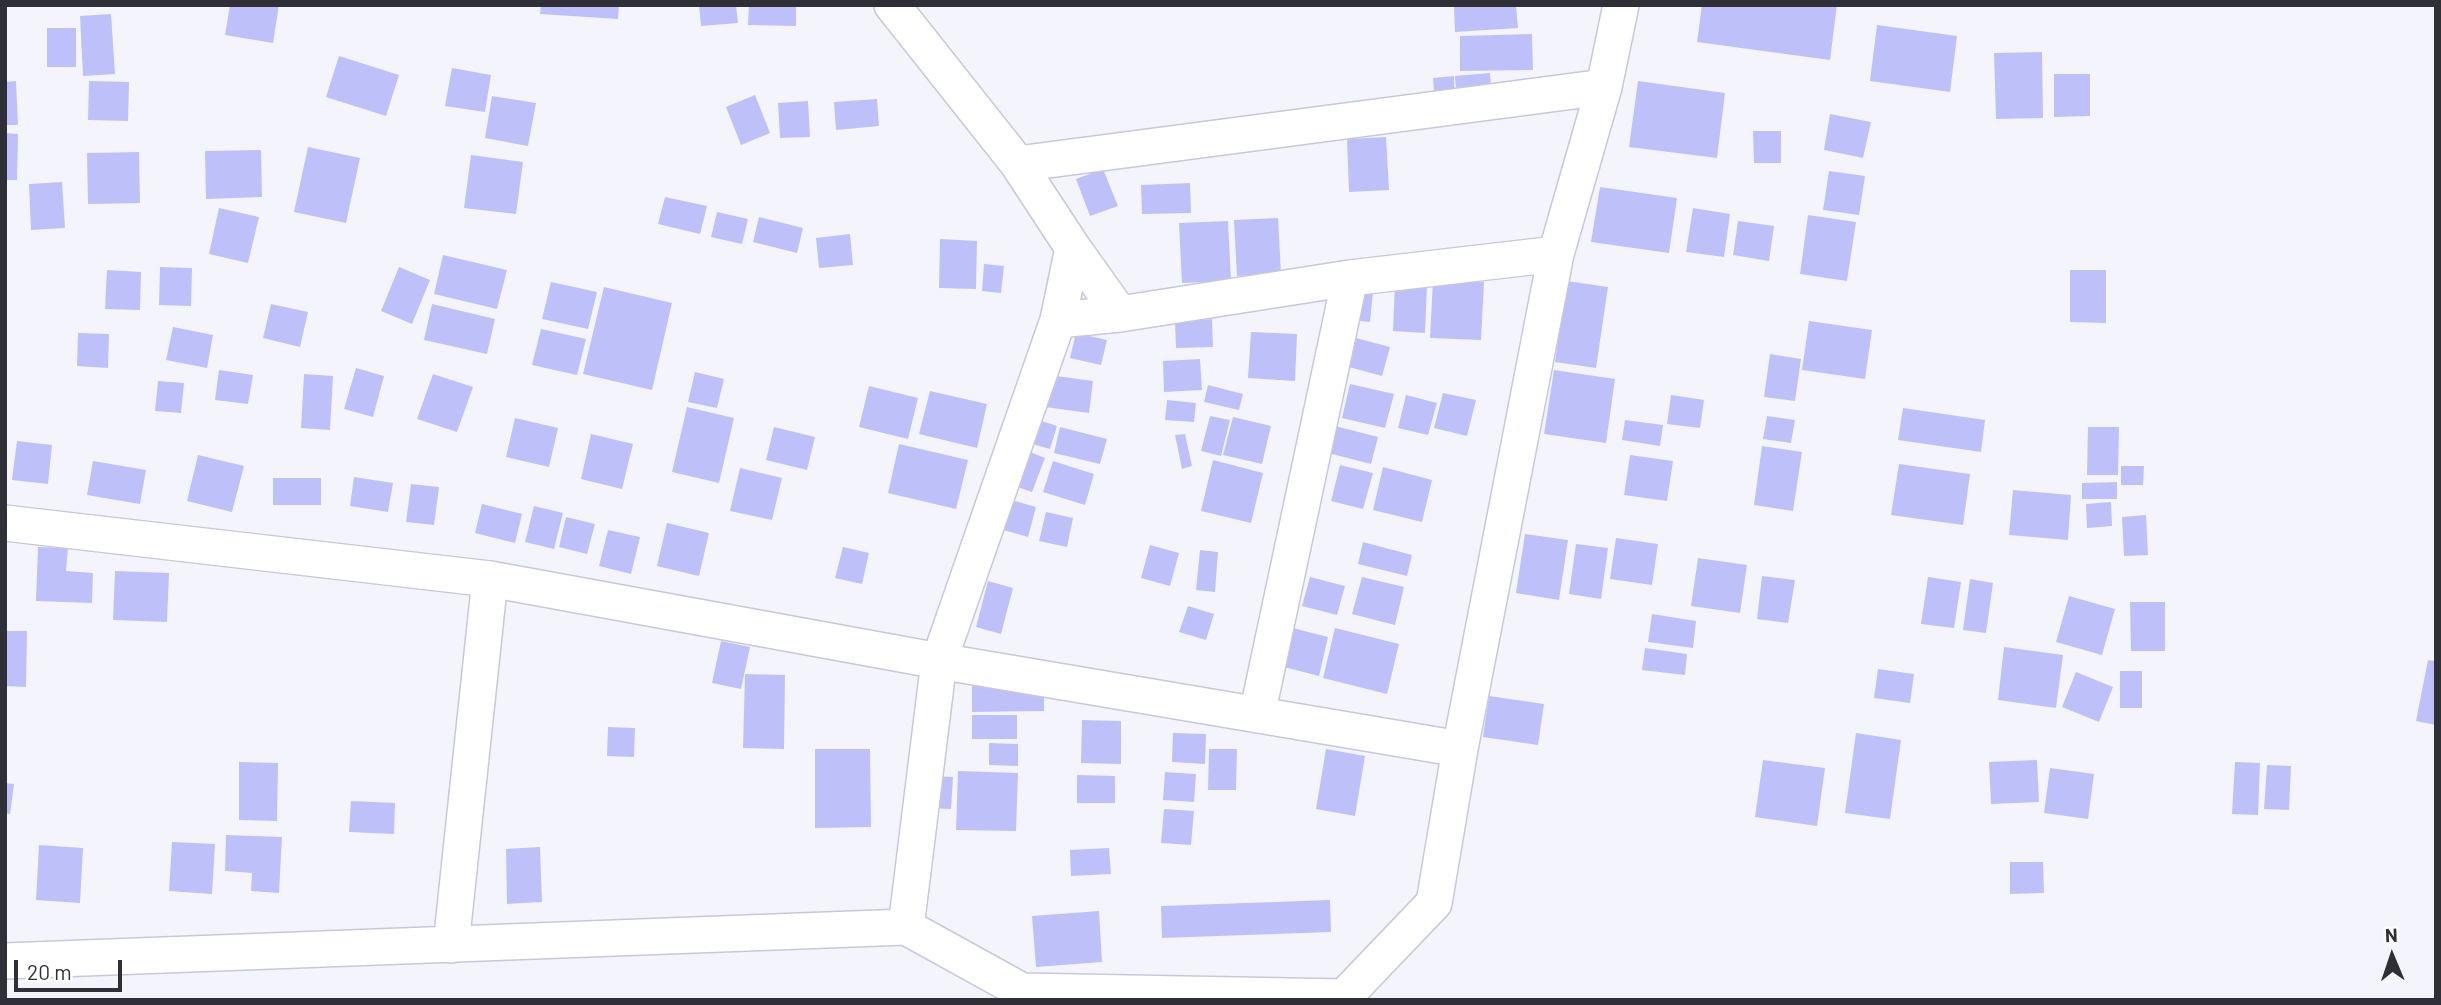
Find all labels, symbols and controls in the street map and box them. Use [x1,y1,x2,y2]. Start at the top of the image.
north arrow [2357,921,2427,991]
text: N [2385,923,2398,946]
scale bar [18,946,126,990]
text: 20 m [27,959,72,984]

